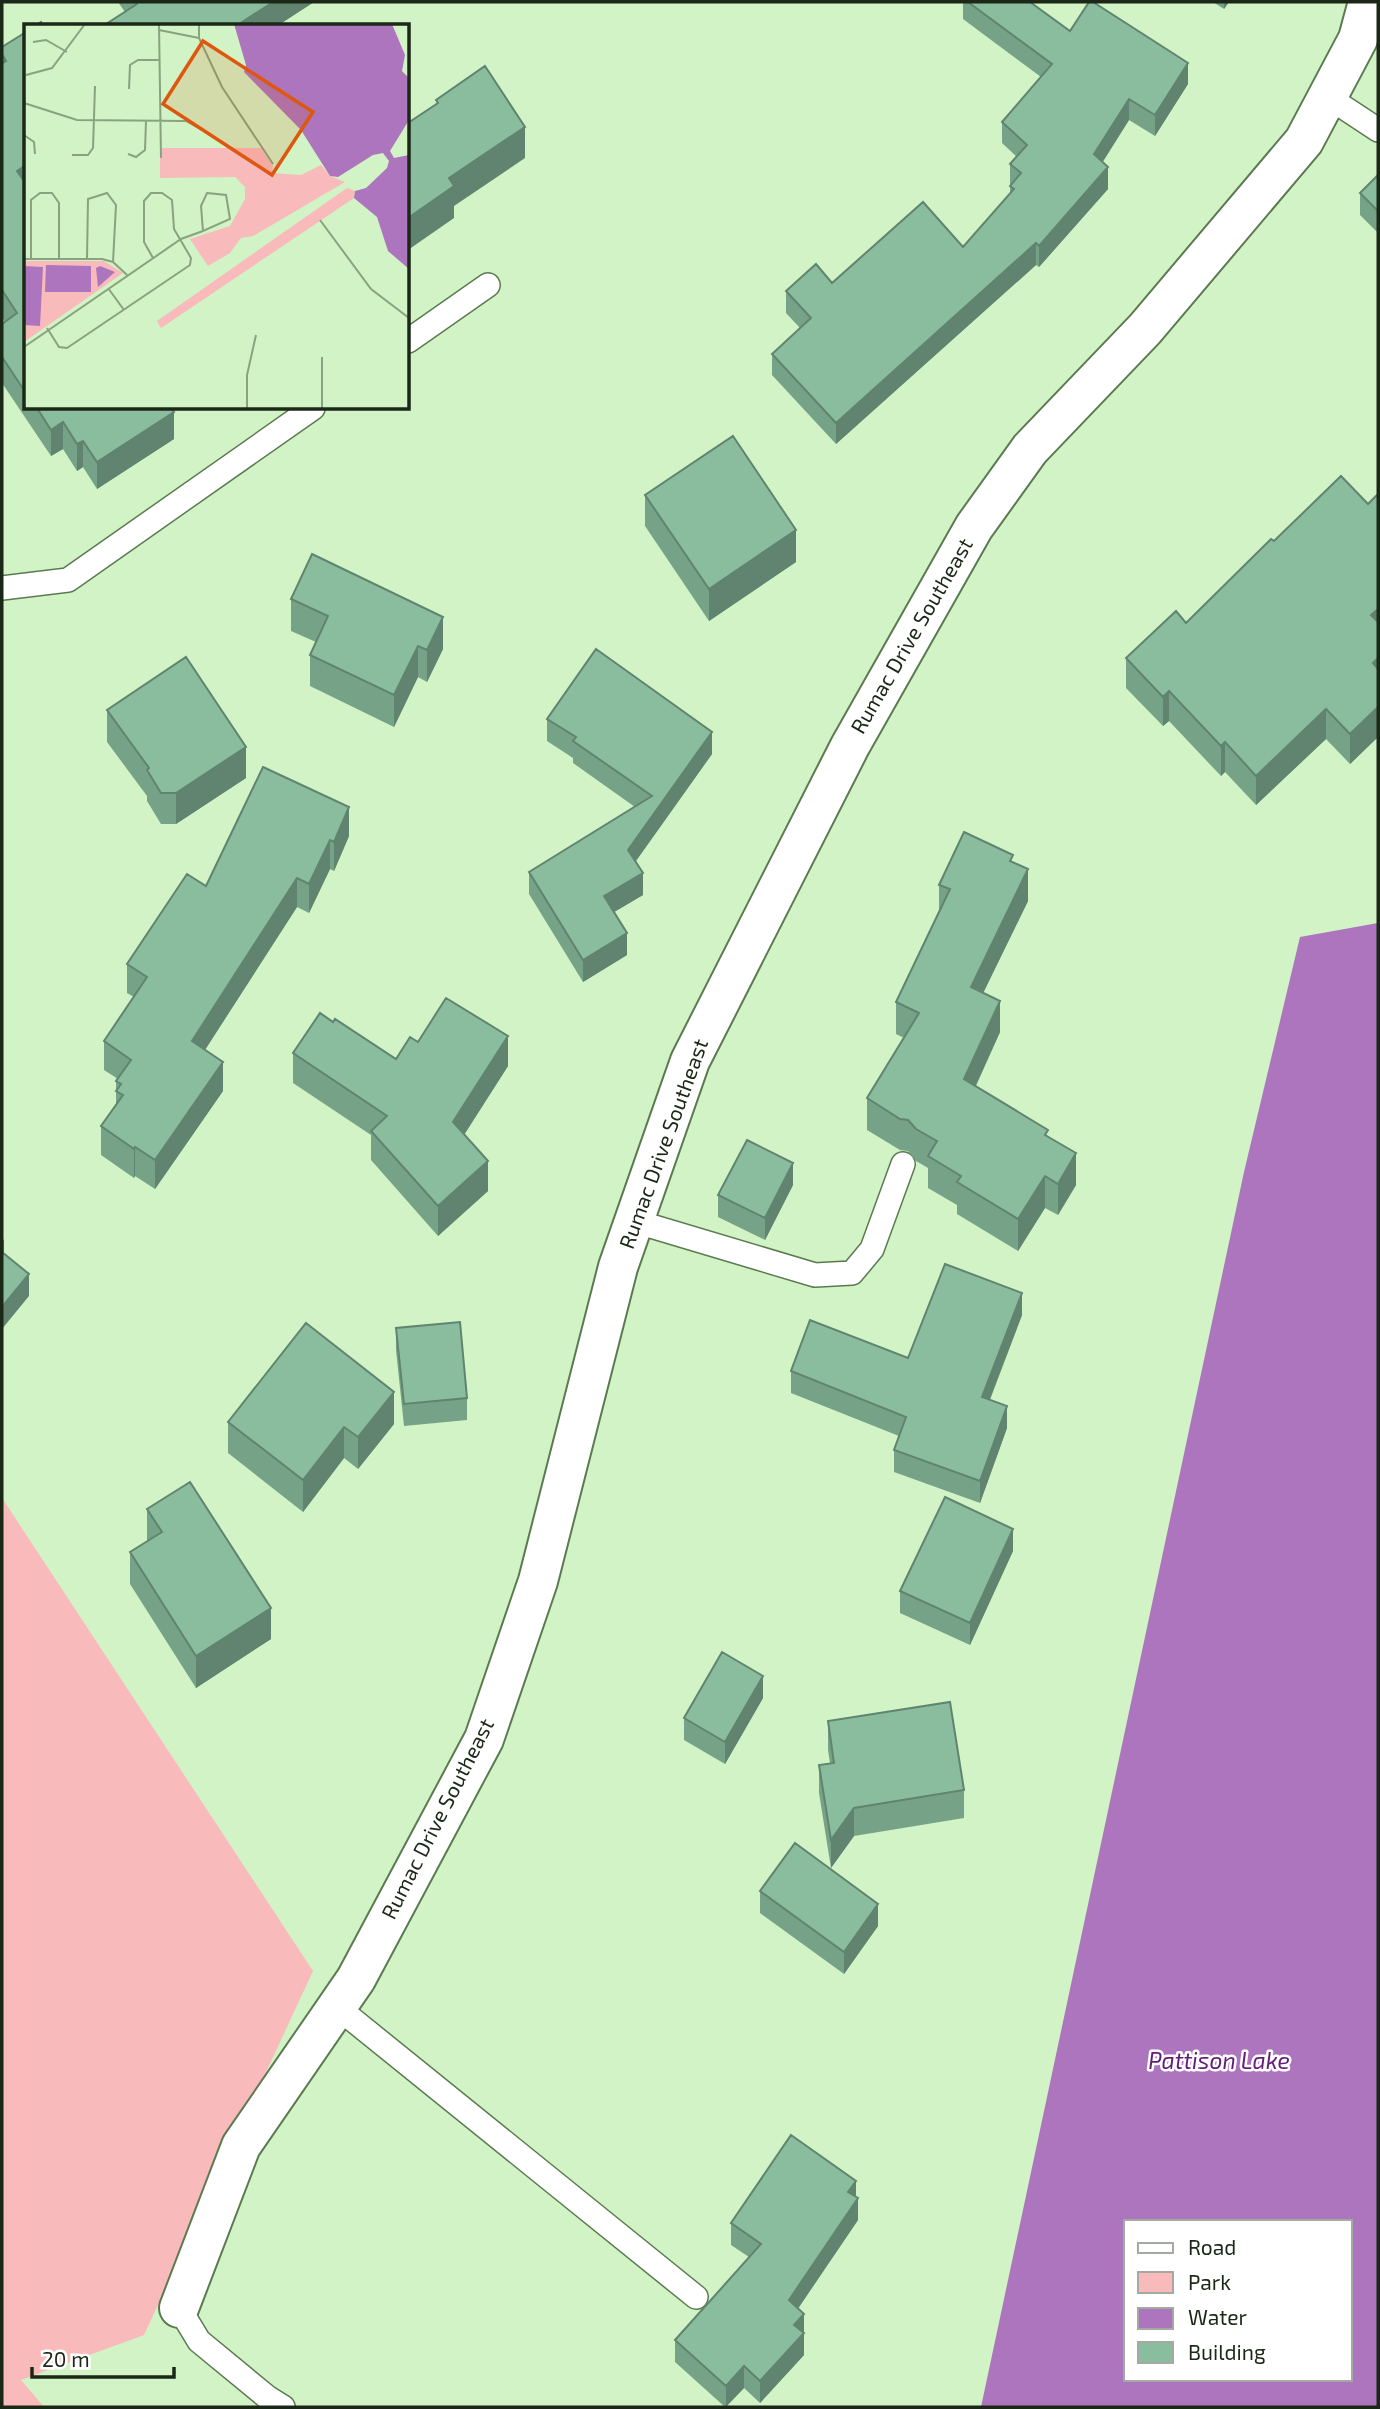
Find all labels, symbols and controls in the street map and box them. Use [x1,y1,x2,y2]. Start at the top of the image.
inset map [24,24,410,410]
street label: Rumac Drive Southeast [844,533,977,738]
street label: Rumac Drive Southeast [613,1035,712,1252]
street label: Rumac Drive Southeast [375,1714,498,1923]
water label: Pattison Lake [1148,2046,1290,2074]
legend [1124,2220,1352,2381]
text: Road [1188,2234,1236,2259]
text: Park [1188,2269,1231,2294]
text: Water [1188,2304,1247,2329]
scale bar [32,2336,173,2380]
text: Building [1188,2339,1266,2364]
text: 20 m [42,2346,90,2371]

